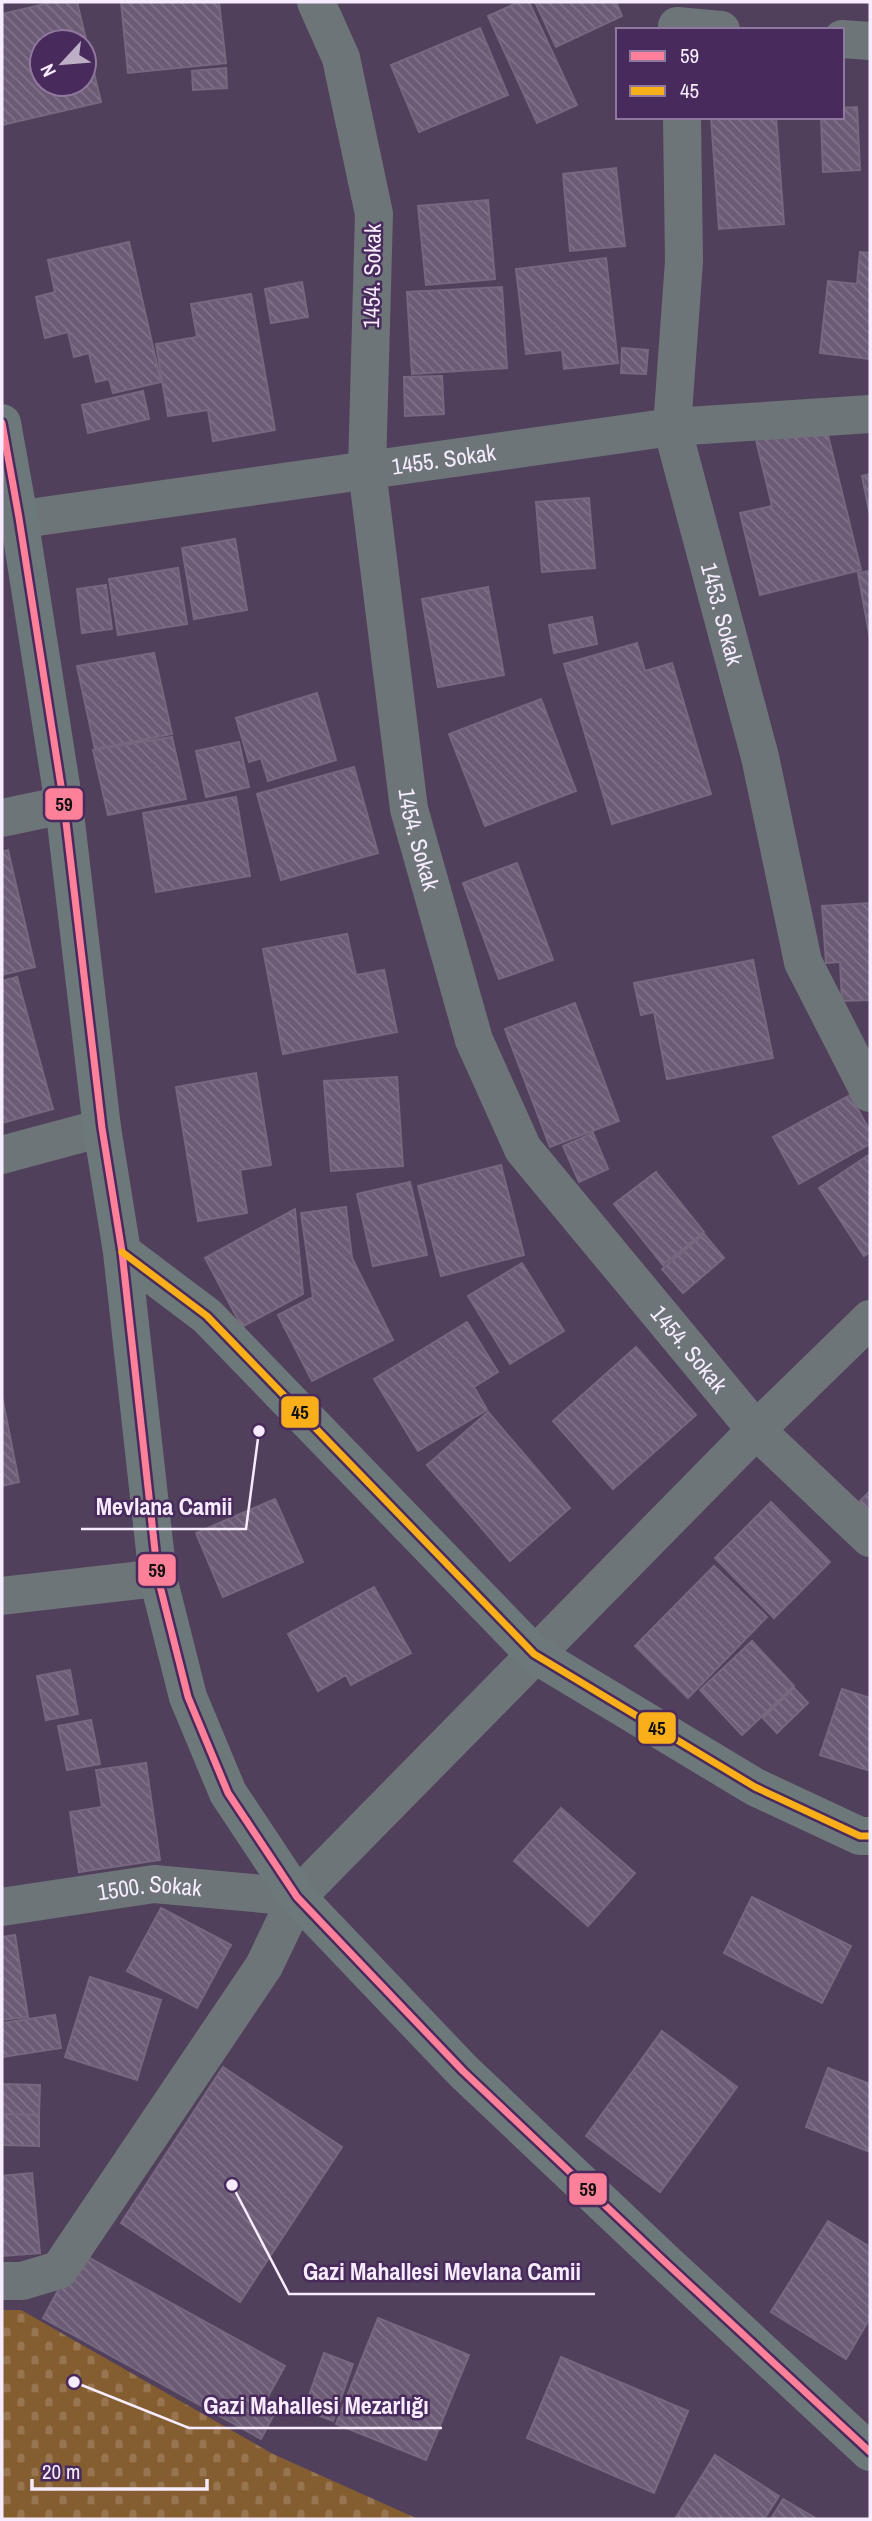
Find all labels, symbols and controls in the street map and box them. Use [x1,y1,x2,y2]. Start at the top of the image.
north arrow [28,28,98,98]
legend [616,28,844,119]
text: 59 [680,41,699,70]
text: N [34,60,62,81]
text: 45 [680,76,699,105]
street label: 1454. Sokak [355,223,388,329]
street label: 1455. Sokak [389,436,498,482]
street label: 1453. Sokak [694,559,751,669]
street label: 1454. Sokak [392,786,447,894]
line badge: 59 [44,787,84,821]
text: 59 [55,791,73,817]
street label: 1454. Sokak [644,1299,735,1400]
line badge: 45 [280,1395,320,1429]
text: 45 [291,1399,309,1425]
callout: Mevlana Camii [81,1484,246,1529]
text: Mevlana Camii [96,1490,232,1522]
line badge: 59 [137,1553,177,1587]
text: 59 [148,1557,166,1583]
line badge: 45 [637,1711,677,1745]
text: 45 [648,1715,666,1741]
street label: 1500. Sokak [95,1868,204,1907]
line badge: 59 [568,2172,608,2206]
text: 59 [579,2176,597,2202]
callout: Gazi Mahallesi Mevlana Camii [289,2249,595,2294]
text: Gazi Mahallesi Mevlana Camii [303,2255,581,2287]
callout: Gazi Mahallesi Mezarlığı [189,2383,442,2428]
text: Gazi Mahallesi Mezarlığı [203,2389,429,2421]
scale bar [32,2448,206,2492]
text: 20 m [42,2457,80,2486]

